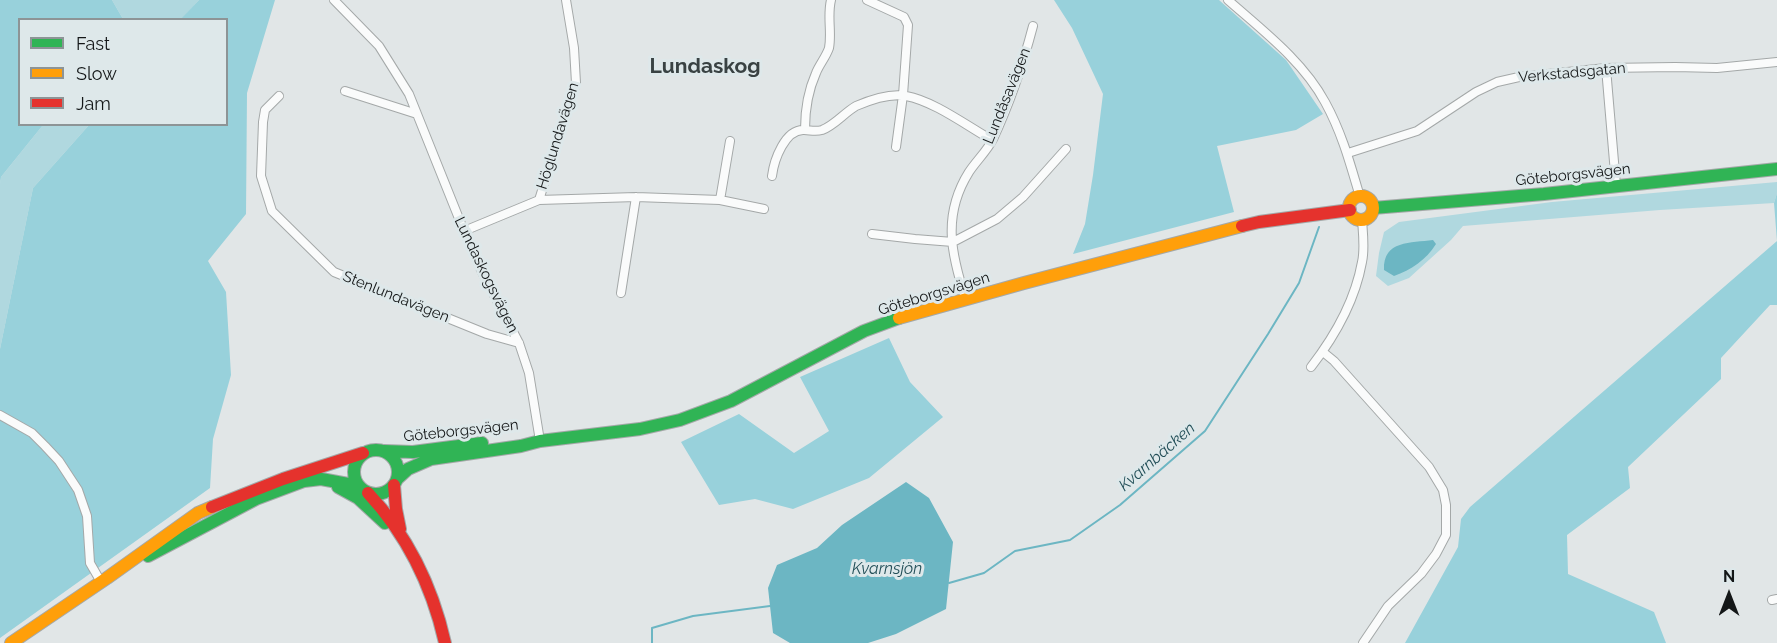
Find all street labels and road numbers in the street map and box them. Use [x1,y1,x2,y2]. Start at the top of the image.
street label: Lundåsavägen [980,45,1034,147]
street label: Verkstadsgatan [1518,59,1626,87]
street label: Höglundavägen [533,80,583,192]
street label: Göteborgsvägen [1515,160,1631,190]
street label: Lundaskogsvägen [450,214,522,336]
street label: Stenlundavägen [340,267,452,327]
street label: Göteborgsvägen [876,268,992,320]
street label: Göteborgsvägen [403,416,519,446]

